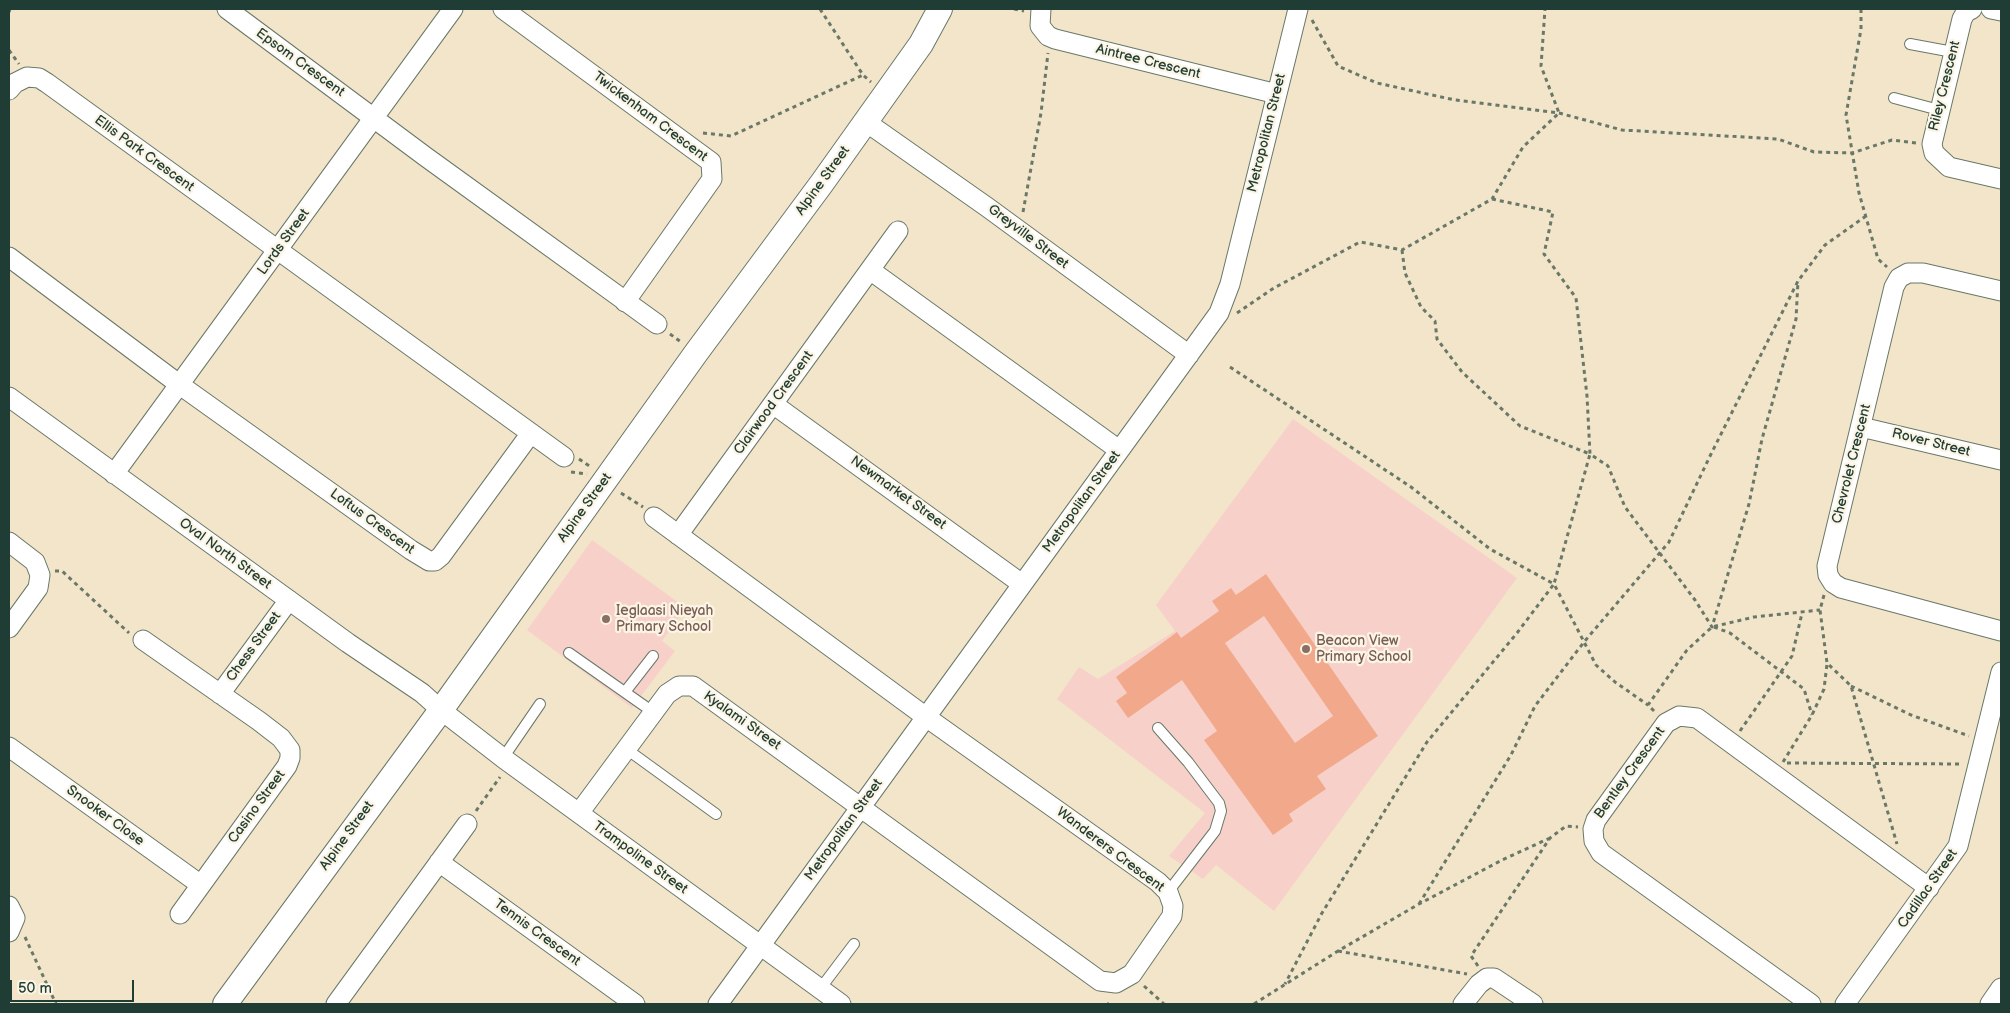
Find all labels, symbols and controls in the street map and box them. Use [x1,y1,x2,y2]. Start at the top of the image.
street label: Epsom Crescent [252,25,348,101]
street label: Riley Crescent [1926,39,1964,133]
street label: Aintree Crescent [1094,41,1202,83]
street label: Twickenham Crescent [589,68,711,166]
street label: Metropolitan Street [1244,72,1290,194]
street label: Ellis Park Crescent [91,112,197,196]
street label: Alpine Street [792,143,854,219]
street label: Greyville Street [984,201,1072,273]
street label: Lords Street [254,206,314,278]
street label: Clairwood Crescent [731,348,817,458]
street label: Chevrolet Crescent [1829,402,1875,526]
street label: Rover Street [1890,425,1972,461]
street label: Metropolitan Street [1039,448,1125,556]
street label: Newmarket Street [847,453,949,533]
street label: Alpine Street [554,470,616,546]
street label: Loftus Crescent [326,486,418,558]
street label: Oval North Street [176,515,274,593]
place label: Ieglaasi Nieyah Primary School [616,603,713,636]
street label: Chess Street [223,609,285,685]
marker: Ieglaasi Nieyah Primary School [600,613,612,625]
place label: Beacon View Primary School [1316,633,1411,666]
marker: Beacon View Primary School [1300,643,1312,655]
street label: Kyalami Street [700,688,784,754]
street label: Bentley Crescent [1591,724,1669,822]
street label: Casino Street [225,767,289,847]
street label: Metropolitan Street [801,776,887,884]
street label: Snooker Close [63,782,147,850]
street label: Alpine Street [316,798,378,874]
street label: Wanderers Crescent [1053,804,1167,896]
street label: Trampoline Street [589,818,691,898]
street label: Cadillac Street [1894,846,1962,932]
street label: Tennis Crescent [490,896,584,970]
scale bar [12,970,136,1002]
text: 50 m [18,979,52,998]

